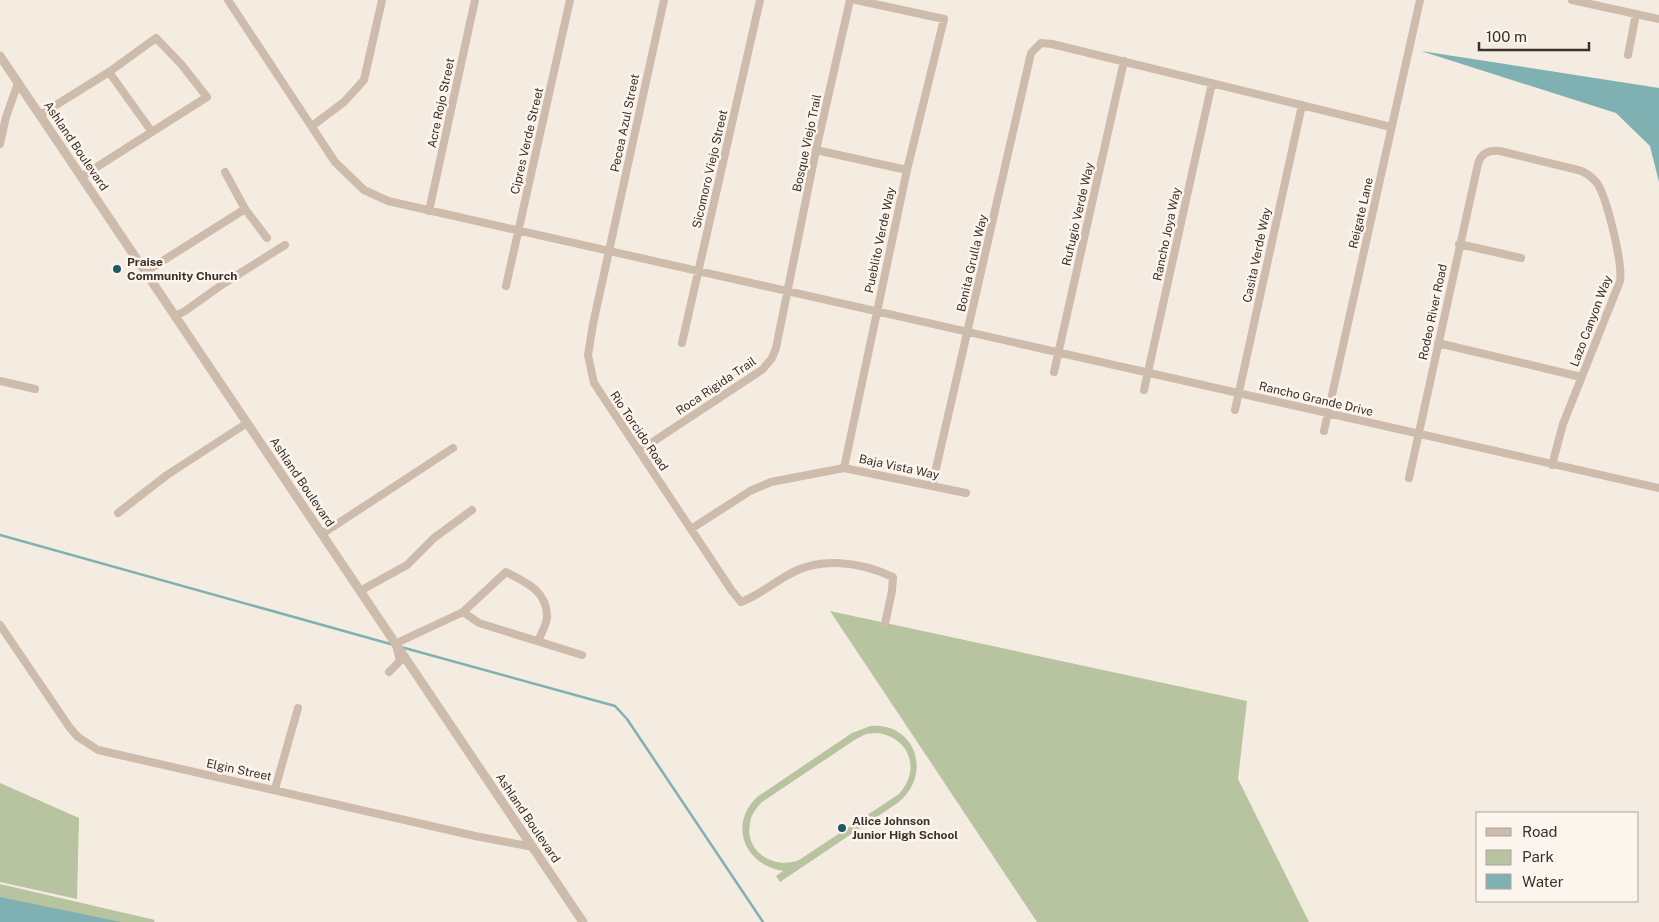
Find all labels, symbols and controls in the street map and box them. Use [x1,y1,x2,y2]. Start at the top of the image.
scale bar [1479,20,1589,52]
text: 100 m [1486,28,1527,45]
street label: Acre Rojo Street [425,56,457,149]
street label: Pecea Azul Street [608,72,642,173]
street label: Cipres Verde Street [508,86,546,196]
street label: Bosque Viejo Trail [790,93,824,193]
street label: Ashland Boulevard [41,99,111,193]
street label: Sicomoro Viejo Street [690,108,731,230]
street label: Rufugio Verde Way [1059,160,1097,267]
street label: Reigate Lane [1346,176,1376,250]
street label: Pueblito Verde Way [862,185,898,294]
street label: Rancho Joya Way [1150,185,1184,282]
street label: Casita Verde Way [1240,206,1274,304]
street label: Bonita Grulla Way [954,212,990,313]
place label: Praise Community Church [127,255,237,283]
marker: Praise Community Church [111,263,123,275]
street label: Rodeo River Road [1416,263,1450,361]
street label: Lazo Canyon Way [1567,273,1615,369]
street label: Roca Rigida Trail [673,354,759,418]
street label: Rancho Grande Drive [1257,379,1375,419]
street label: Rio Torcido Road [607,389,671,473]
street label: Ashland Boulevard [267,435,337,529]
street label: Baja Vista Way [858,452,941,482]
street label: Elgin Street [205,756,273,784]
street label: Ashland Boulevard [493,771,563,865]
legend [1476,812,1639,902]
place label: Alice Johnson Junior High School [852,814,958,842]
marker: Alice Johnson Junior High School [836,822,848,834]
text: Road [1522,823,1558,840]
text: Park [1522,848,1554,865]
text: Water [1522,873,1564,890]

